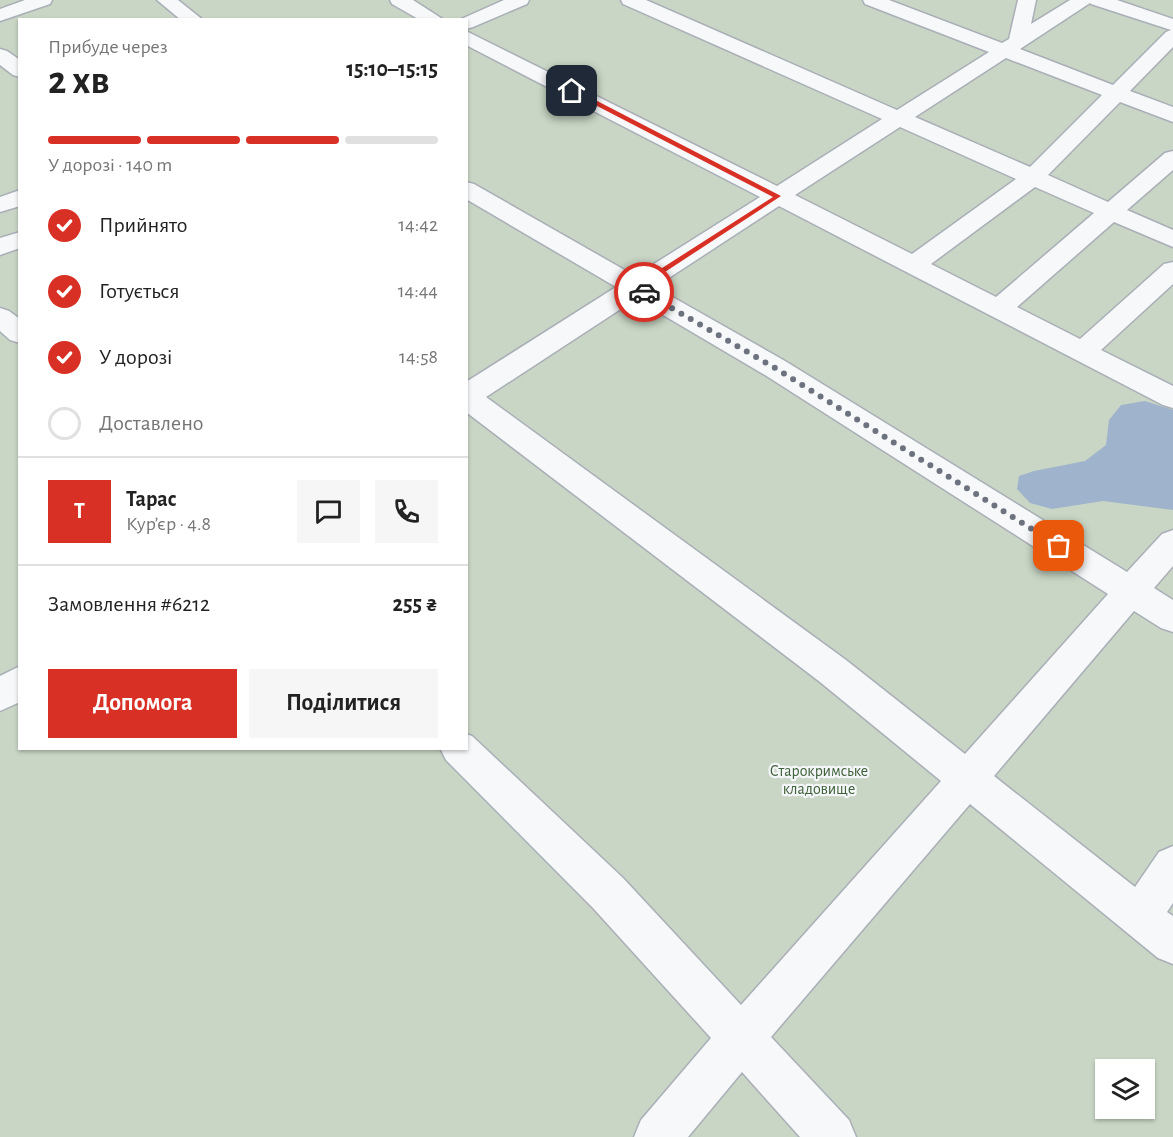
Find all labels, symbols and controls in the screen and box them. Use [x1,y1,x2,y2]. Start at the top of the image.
text: Прибуде через [48,37,168,57]
text: 15:10–15:15 [346,58,438,80]
text: 2 хв [48,62,110,101]
pin [546,65,597,116]
icon: home [555,74,588,107]
text: У дорозі · 140 m [48,155,172,175]
icon: check [48,209,81,242]
text: Прийнято [99,214,187,236]
text: 14:42 [398,215,438,235]
courier [614,262,674,322]
icon: check [48,275,81,308]
icon: car [628,276,661,309]
text: Готується [99,280,180,302]
text: 14:44 [398,281,438,301]
icon: check [48,341,81,374]
text: У дорозі [99,346,172,368]
text: 14:58 [399,347,438,367]
text: Доставлено [99,412,204,434]
button: chat [297,480,360,543]
button: phone [375,480,438,543]
text: Тарас [126,488,177,510]
text: Т [74,500,85,522]
text: Кур’єр · 4.8 [126,514,211,534]
pin [1033,520,1084,571]
icon: bag [1042,529,1075,562]
text: Замовлення #6212 [48,593,210,615]
text: 255 ₴ [393,593,438,615]
button: Допомога [48,669,237,738]
button: Поділитися [249,669,438,738]
park label: Старокримське кладовище [770,763,868,797]
map controls [1095,1059,1155,1119]
button: layers [1095,1059,1155,1119]

